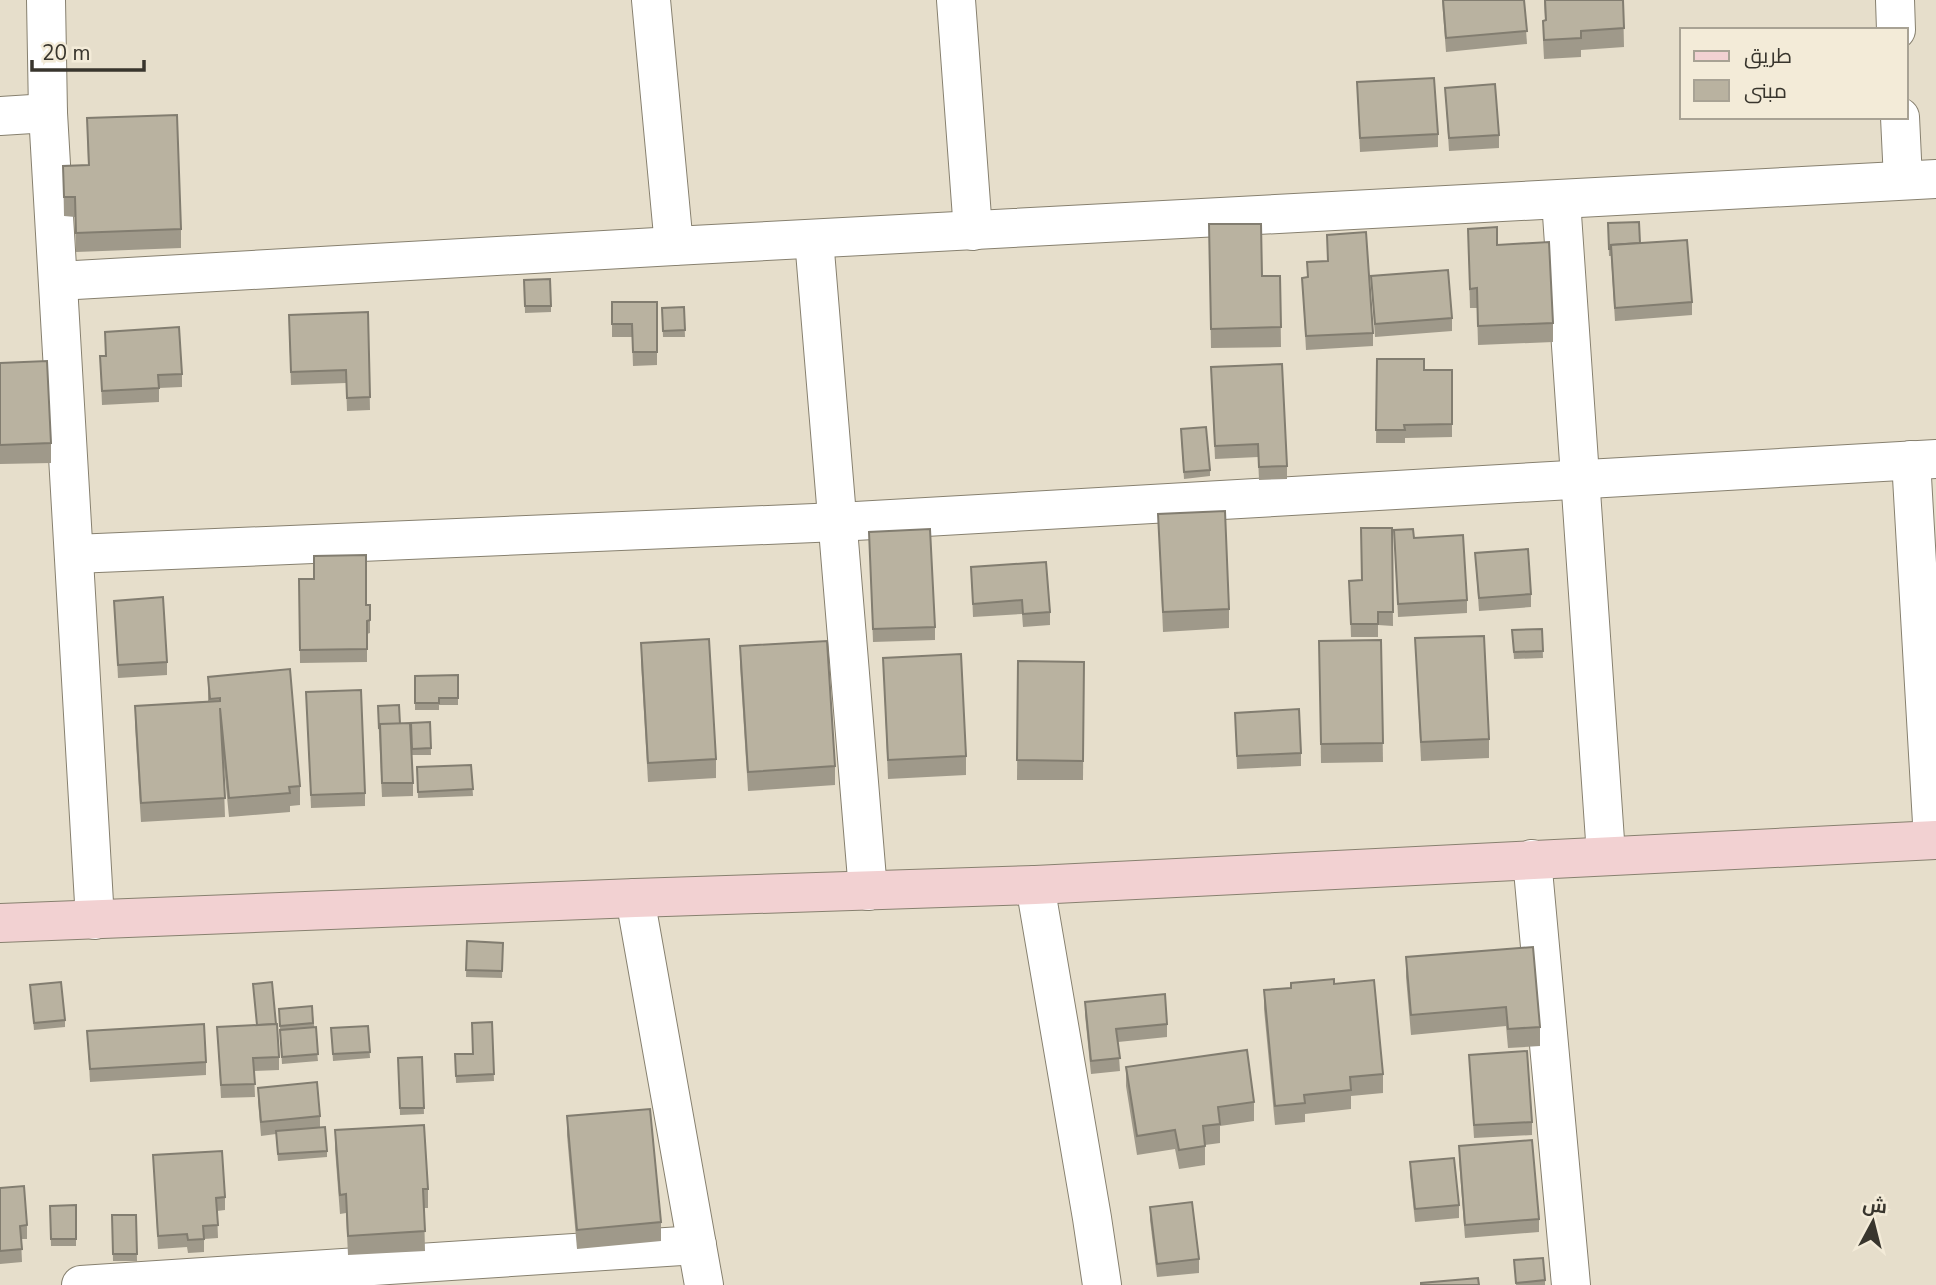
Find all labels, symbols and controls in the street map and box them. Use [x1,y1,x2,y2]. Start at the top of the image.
scale bar [32,28,144,72]
legend [1680,28,1908,119]
text: 20 m [42,39,91,67]
text: طريق [1744,42,1792,70]
text: مبنى [1744,77,1787,105]
north arrow [1838,1187,1908,1257]
text: ش [1861,1192,1889,1221]

